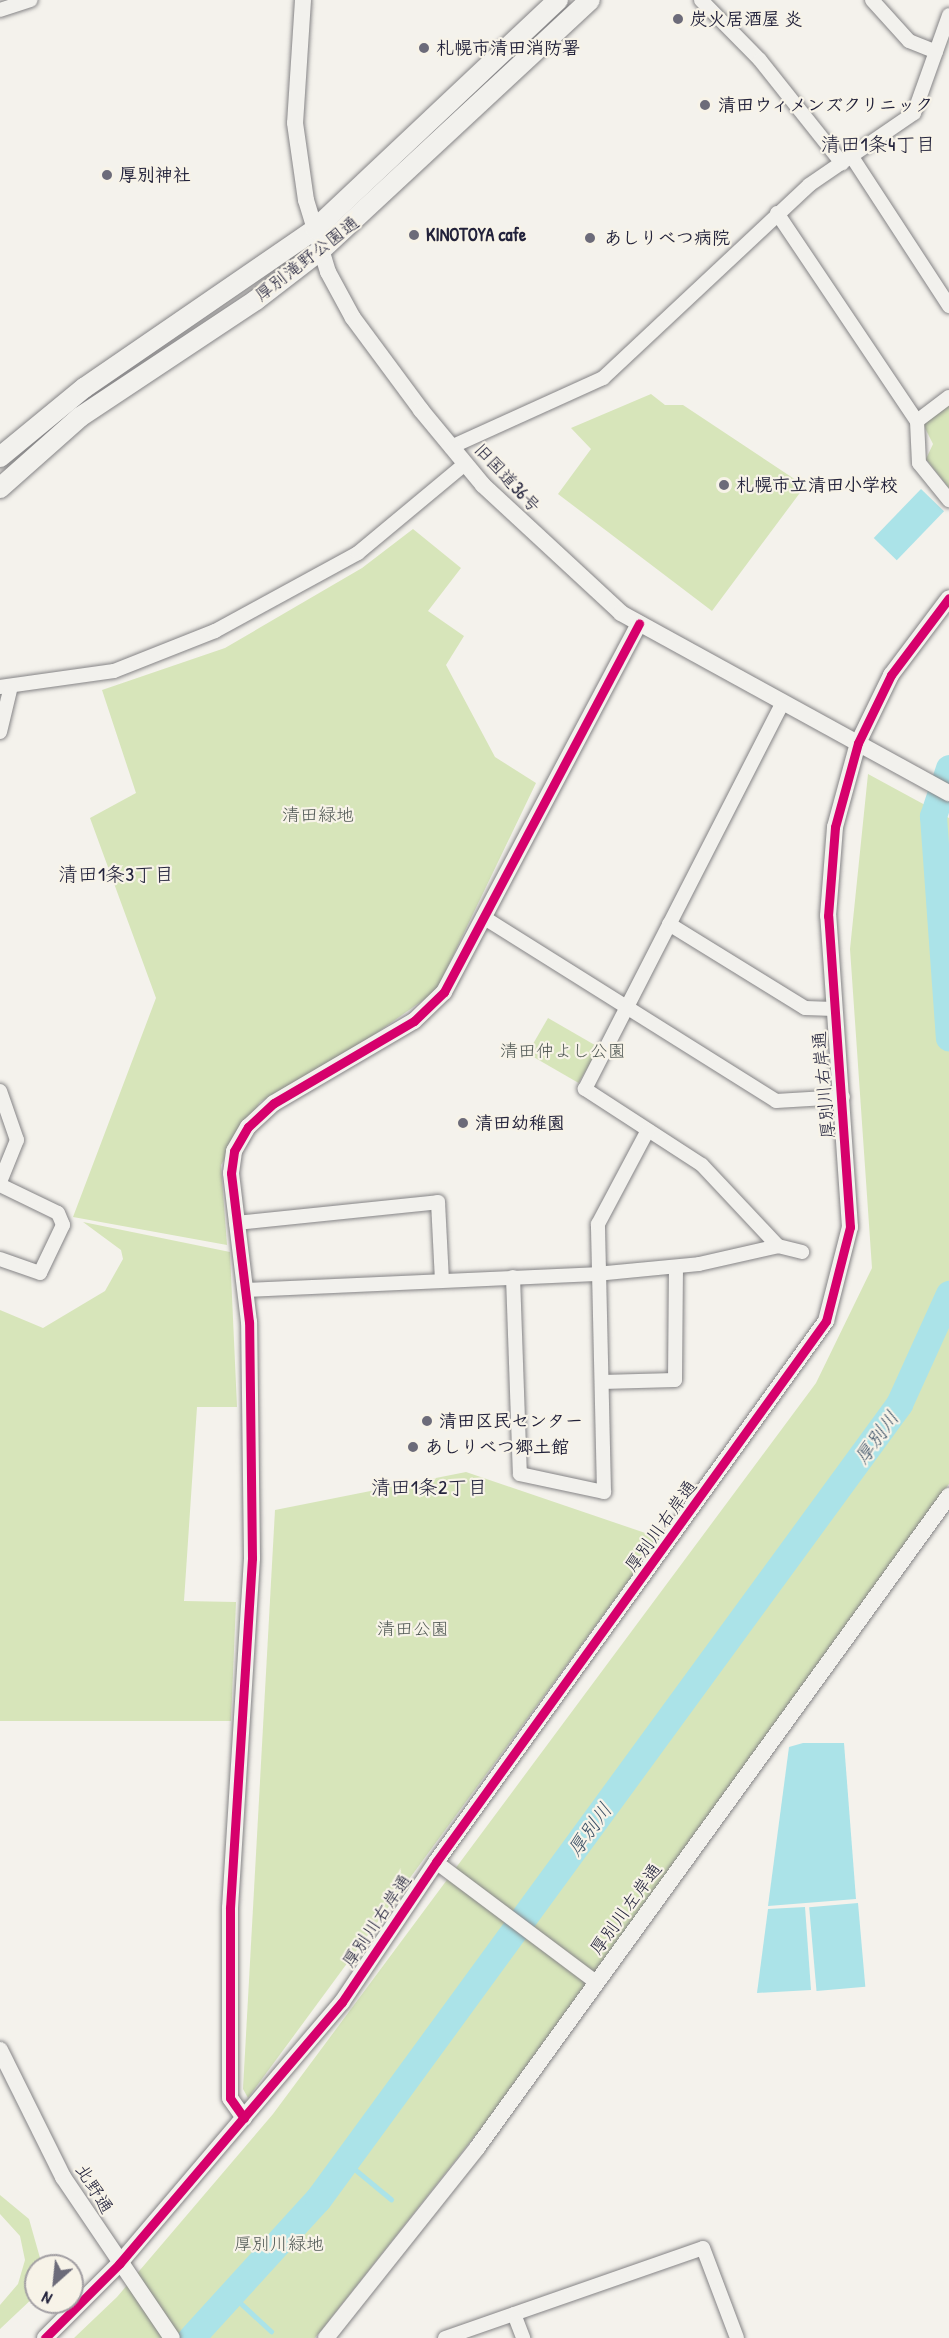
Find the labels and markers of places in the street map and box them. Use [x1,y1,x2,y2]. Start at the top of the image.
place label: 炭火居酒屋 炎 [690,8,802,30]
marker: 炭火居酒屋 炎 [671,12,685,26]
place label: 札幌市清田消防署 [436,37,580,59]
marker: 札幌市清田消防署 [417,41,431,55]
place label: 清田ウィメンズクリニック [718,94,934,116]
marker: 清田ウィメンズクリニック [696,96,714,114]
place label: 厚別神社 [119,164,191,186]
marker: 厚別神社 [100,168,114,182]
place label: KINOTOYA cafe [426,224,526,246]
place label: あしりべつ病院 [604,227,730,249]
marker: KINOTOYA cafe [407,228,421,242]
marker: あしりべつ病院 [581,229,599,247]
place label: 札幌市立清田小学校 [736,474,898,496]
marker: 札幌市立清田小学校 [717,478,731,492]
place label: 清田幼稚園 [475,1112,565,1134]
marker: 清田幼稚園 [456,1116,470,1130]
place label: 清田区民センター [439,1410,583,1432]
marker: 清田区民センター [420,1414,434,1428]
place label: あしりべつ郷土館 [425,1436,569,1458]
marker: あしりべつ郷土館 [406,1440,420,1454]

